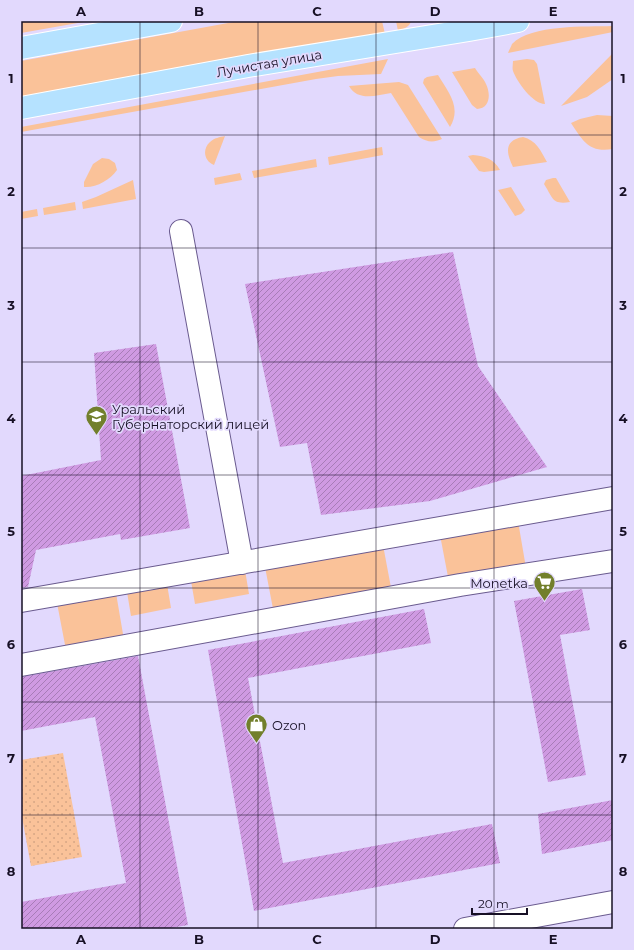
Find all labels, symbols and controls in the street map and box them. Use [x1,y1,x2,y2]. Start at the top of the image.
text: A [75,3,87,19]
text: B [194,3,204,19]
text: C [312,3,322,19]
text: D [430,3,441,19]
text: E [549,3,558,19]
street label: Лучистая улица [215,46,323,80]
text: 1 [8,70,14,86]
text: 1 [620,70,626,86]
text: 2 [7,183,15,199]
text: 2 [619,183,627,199]
text: 3 [6,297,15,313]
text: 3 [618,297,627,313]
place label: Уральский Губернаторский лицей [112,401,269,432]
school or university icon: Уральский Губернаторский лицей [84,403,110,436]
text: 4 [7,410,16,426]
text: 4 [619,410,628,426]
text: 5 [7,523,15,539]
text: 5 [619,523,627,539]
supermarket icon: Monetka [531,570,557,603]
place label: Monetka [470,575,528,591]
text: 6 [7,636,16,652]
text: 6 [619,636,628,652]
shop icon: Ozon [243,712,269,745]
place label: Ozon [272,717,306,733]
text: 7 [7,750,15,766]
text: 7 [619,750,627,766]
text: 8 [7,863,16,879]
text: 8 [619,863,628,879]
scale bar [472,890,527,916]
text: 20 m [478,896,509,911]
text: A [75,931,87,947]
text: B [194,931,204,947]
text: C [312,931,322,947]
text: D [430,931,441,947]
text: E [549,931,558,947]

